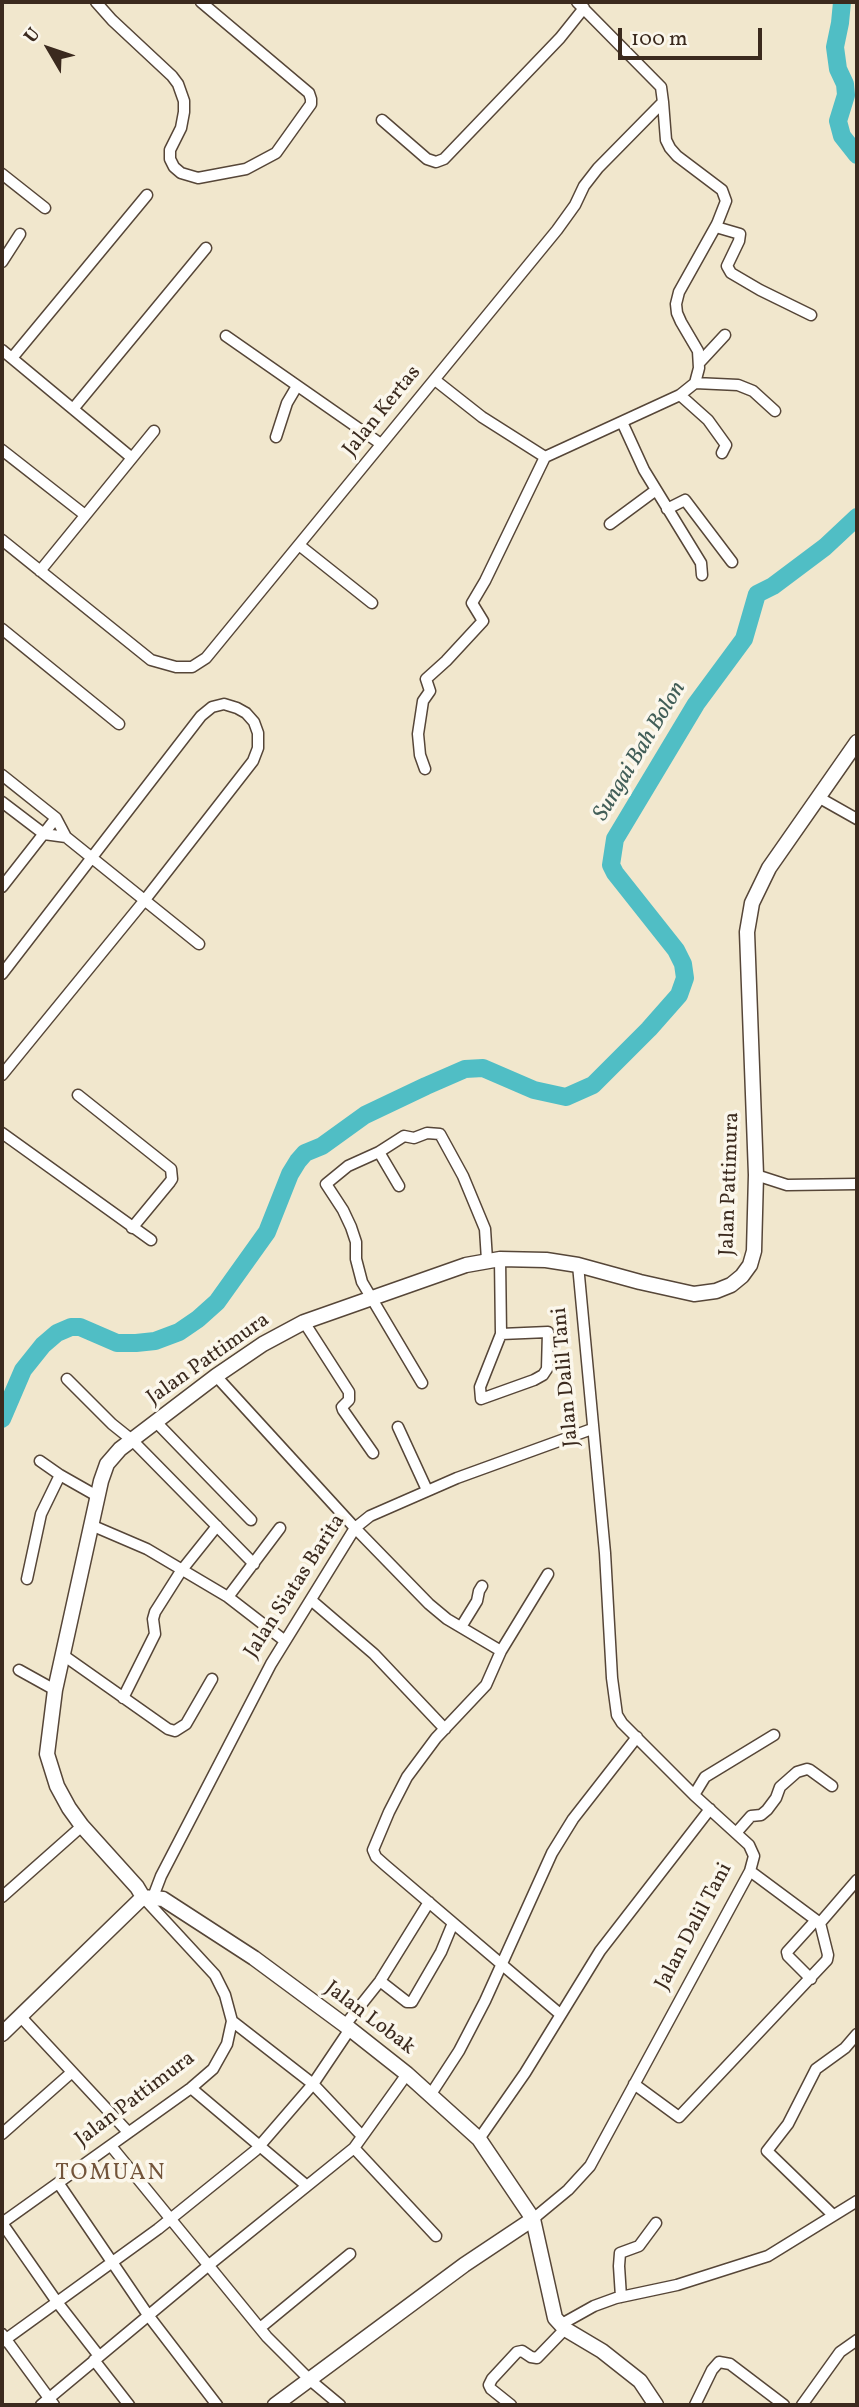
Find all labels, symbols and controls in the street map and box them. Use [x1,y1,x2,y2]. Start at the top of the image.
north arrow [14,14,84,84]
scale bar [621,14,764,58]
text: U [18,23,47,49]
text: 100 m [631,25,688,54]
street label: Jalan Kertas [339,361,427,463]
water label: Sungai Bah Bolon [589,677,693,827]
street label: Jalan Pattimura [716,1112,746,1256]
street label: Jalan Dalil Tani [548,1306,586,1448]
street label: Jalan Pattimura [143,1308,275,1412]
street label: Jalan Siatas Barita [240,1510,352,1664]
street label: Jalan Dalil Tani [651,1859,739,1995]
street label: Jalan Lobak [319,1977,419,2061]
street label: Jalan Pattimura [71,2047,201,2153]
district label: TOMUAN [56,2161,166,2189]

